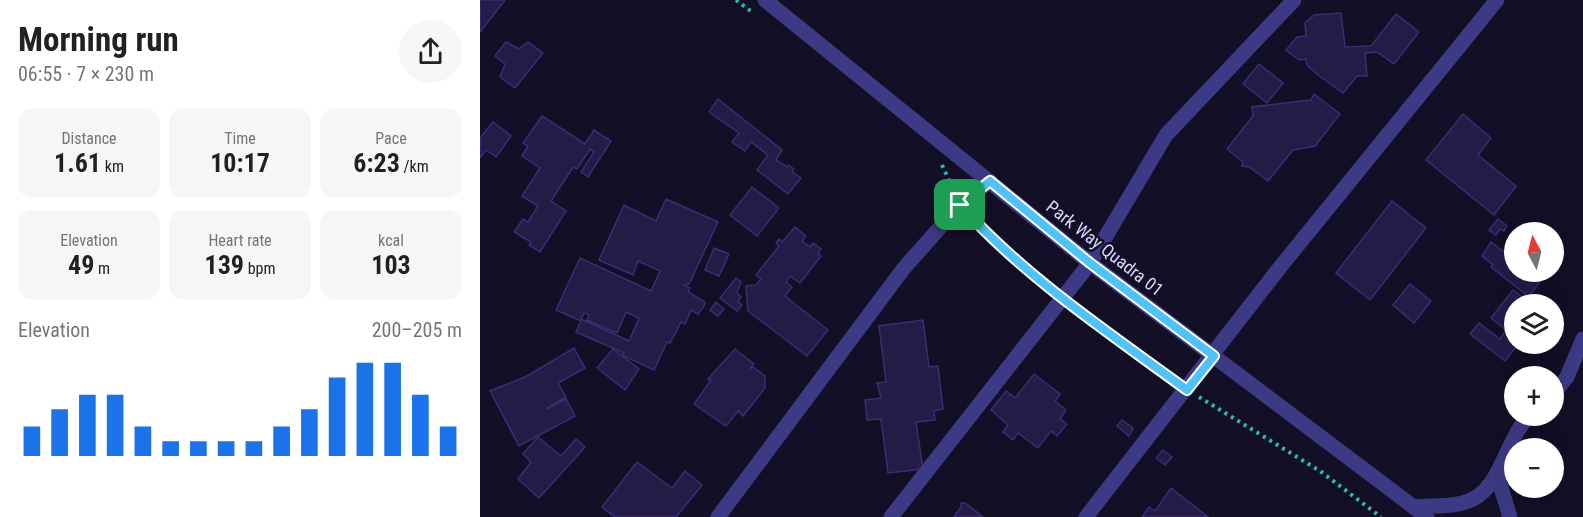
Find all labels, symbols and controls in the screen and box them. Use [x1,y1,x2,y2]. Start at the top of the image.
text: Morning run [18,20,179,59]
button: share [399,20,462,83]
text: 06:55 · 7 × 230 m [18,62,154,86]
text: Distance [61,129,117,148]
text: Time [224,129,256,148]
text: Pace [375,129,407,148]
text: 1.61 [54,148,101,178]
text: 10:17 [210,148,270,178]
text: 6:23 [353,148,400,178]
text: km [101,157,124,176]
text: /km [400,157,429,176]
pin [934,179,985,230]
icon: arrive [943,188,976,221]
street label: Park Way Quadra 01 [1042,196,1168,300]
north arrow [1504,222,1564,282]
map controls [1504,222,1564,498]
text: Elevation [60,231,118,250]
text: Heart rate [208,231,272,250]
text: kcal [378,231,404,250]
text: 49 [68,250,94,280]
text: 139 [205,250,244,280]
text: 103 [371,250,411,280]
text: m [94,259,110,278]
text: bpm [244,259,275,278]
button: layers [1504,294,1564,354]
text: Elevation [18,318,90,342]
text: 200–205 m [372,318,462,342]
button: + [1504,366,1564,426]
button: − [1504,438,1564,498]

